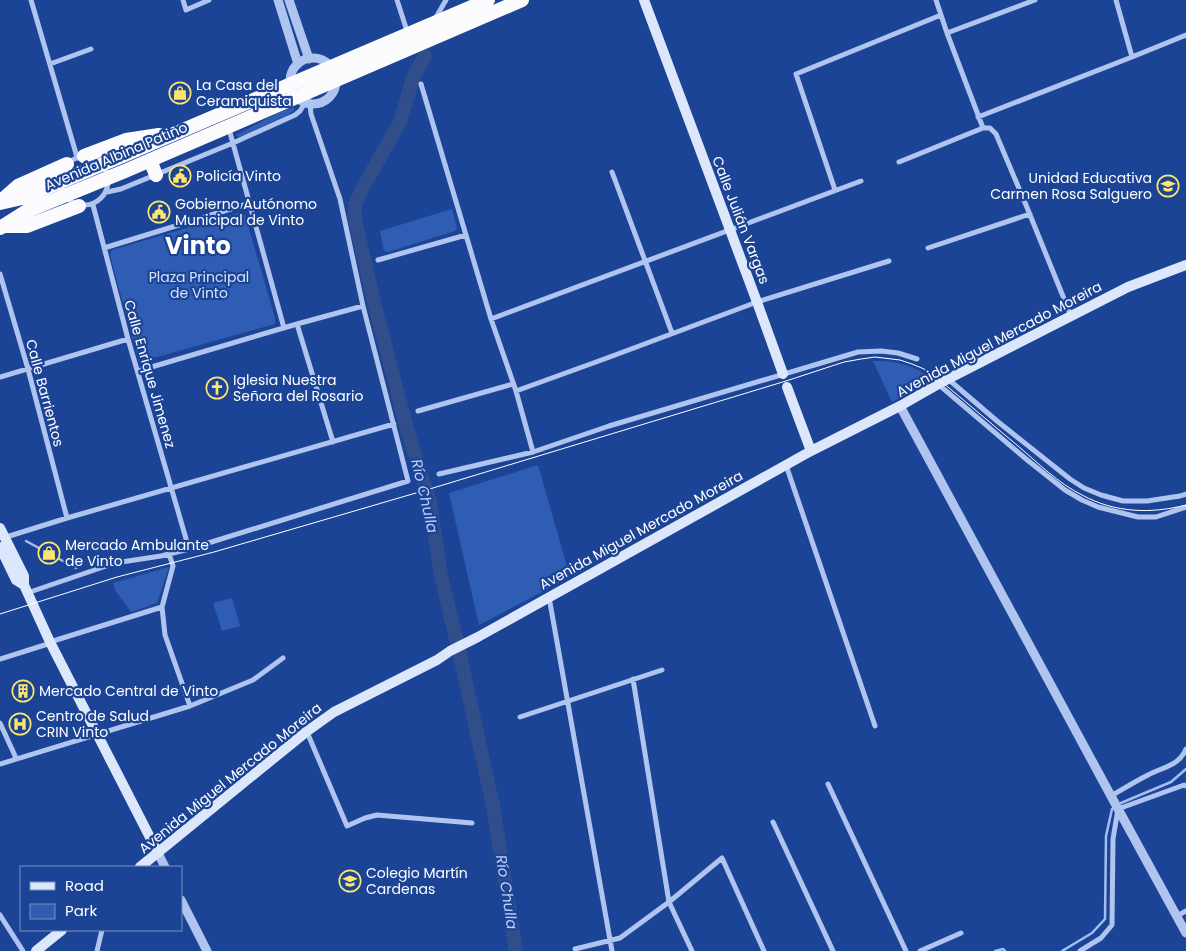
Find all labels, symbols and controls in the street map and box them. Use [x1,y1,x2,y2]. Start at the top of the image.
place label: La Casa del Ceramiquista [196,75,292,111]
shop icon: La Casa del Ceramiquista [168,81,192,105]
street label: Avenida Albina Patiño [42,117,190,195]
street label: Calle Julián Vargas [707,153,775,287]
public building icon: Policía Vinto [168,164,192,188]
place label: Policía Vinto [196,166,281,186]
place label: Unidad Educativa Carmen Rosa Salguero [990,168,1152,204]
school or university icon: Unidad Educativa Carmen Rosa Salguero [1156,174,1180,198]
place label: Gobierno Autónomo Municipal de Vinto [175,194,317,230]
public building icon: Gobierno Autónomo Municipal de Vinto [147,200,171,224]
district label: Vinto [165,229,231,262]
park label: Plaza Principal de Vinto [149,267,249,303]
street label: Avenida Miguel Mercado Moreira [893,276,1105,402]
street label: Calle Enrique Jimenez [119,298,181,450]
street label: Calle Barrientos [21,337,69,449]
place label: Iglesia Nuestra Señora del Rosario [233,370,363,406]
church icon: Iglesia Nuestra Señora del Rosario [205,376,229,400]
water label: Río Chulla [406,457,444,535]
street label: Avenida Miguel Mercado Moreira [536,466,746,594]
place label: Mercado Ambulante de Vinto [65,535,209,571]
shop icon: Mercado Ambulante de Vinto [37,541,61,565]
building icon: Mercado Central de Vinto [11,679,35,703]
place label: Mercado Central de Vinto [39,681,218,701]
street label: Avenida Miguel Mercado Moreira [134,698,326,858]
place label: Centro de Salud CRIN Vinto [36,706,149,742]
hospital icon: Centro de Salud CRIN Vinto [8,712,32,736]
water label: Río Chulla [491,853,523,931]
place label: Colegio Martín Cardenas [366,863,468,899]
legend [20,866,182,931]
school or university icon: Colegio Martín Cardenas [338,869,362,893]
text: Road [65,875,104,896]
text: Park [65,900,97,921]

